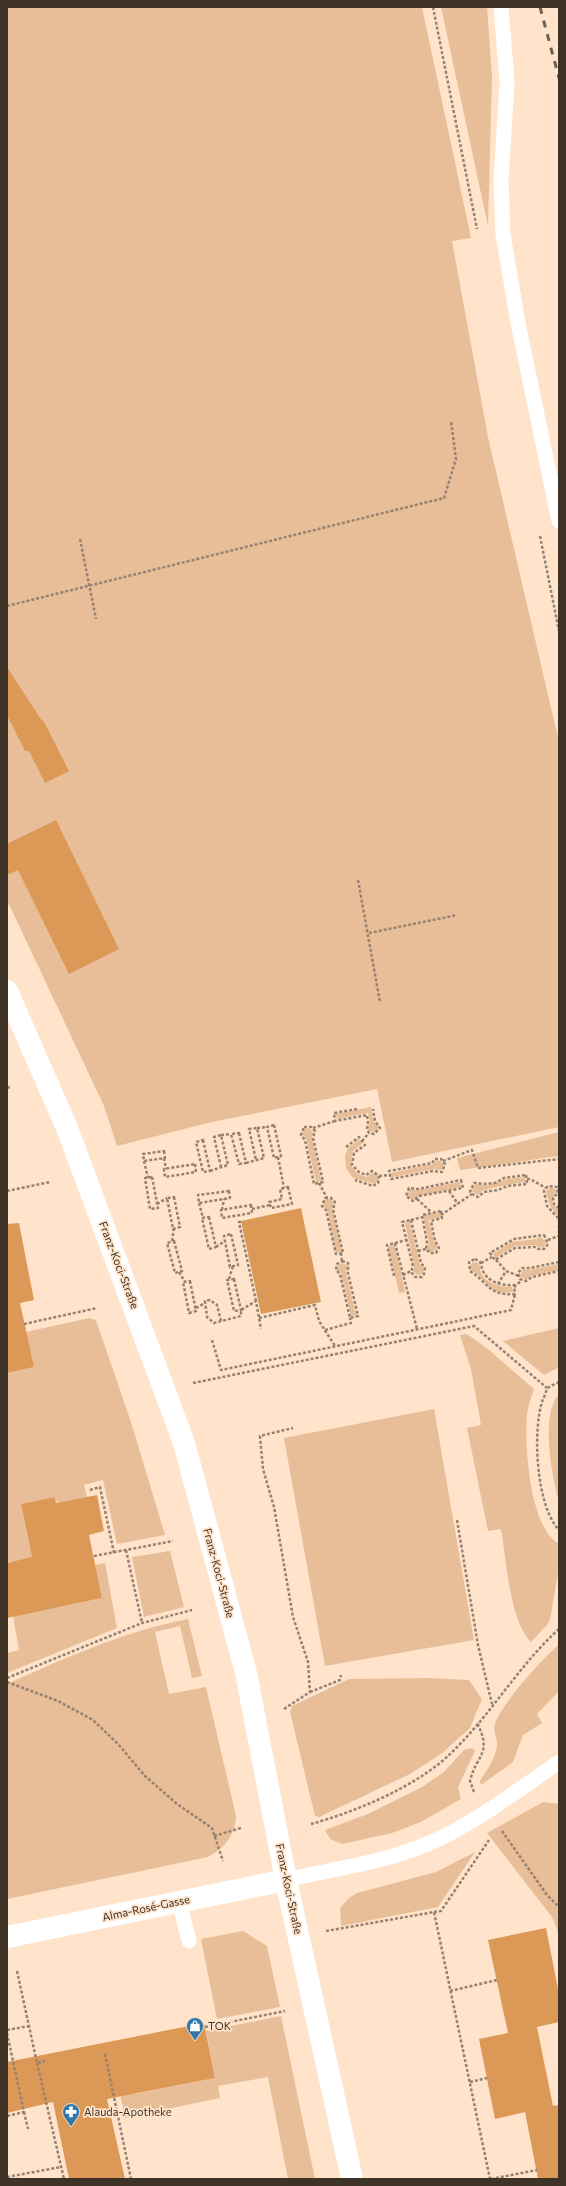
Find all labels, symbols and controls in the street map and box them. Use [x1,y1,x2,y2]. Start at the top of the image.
street label: Franz-Koci-Straße [97,1219,142,1310]
street label: Franz-Koci-Straße [201,1527,238,1619]
street label: Franz-Koci-Straße [274,1842,305,1936]
street label: Alma-Rosé-Gasse [101,1892,191,1923]
shop icon: TOK [185,2016,205,2041]
place label: TOK [208,2019,232,2032]
pharmacy icon: Alauda-Apotheke [61,2102,81,2127]
place label: Alauda-Apotheke [84,2105,172,2118]

